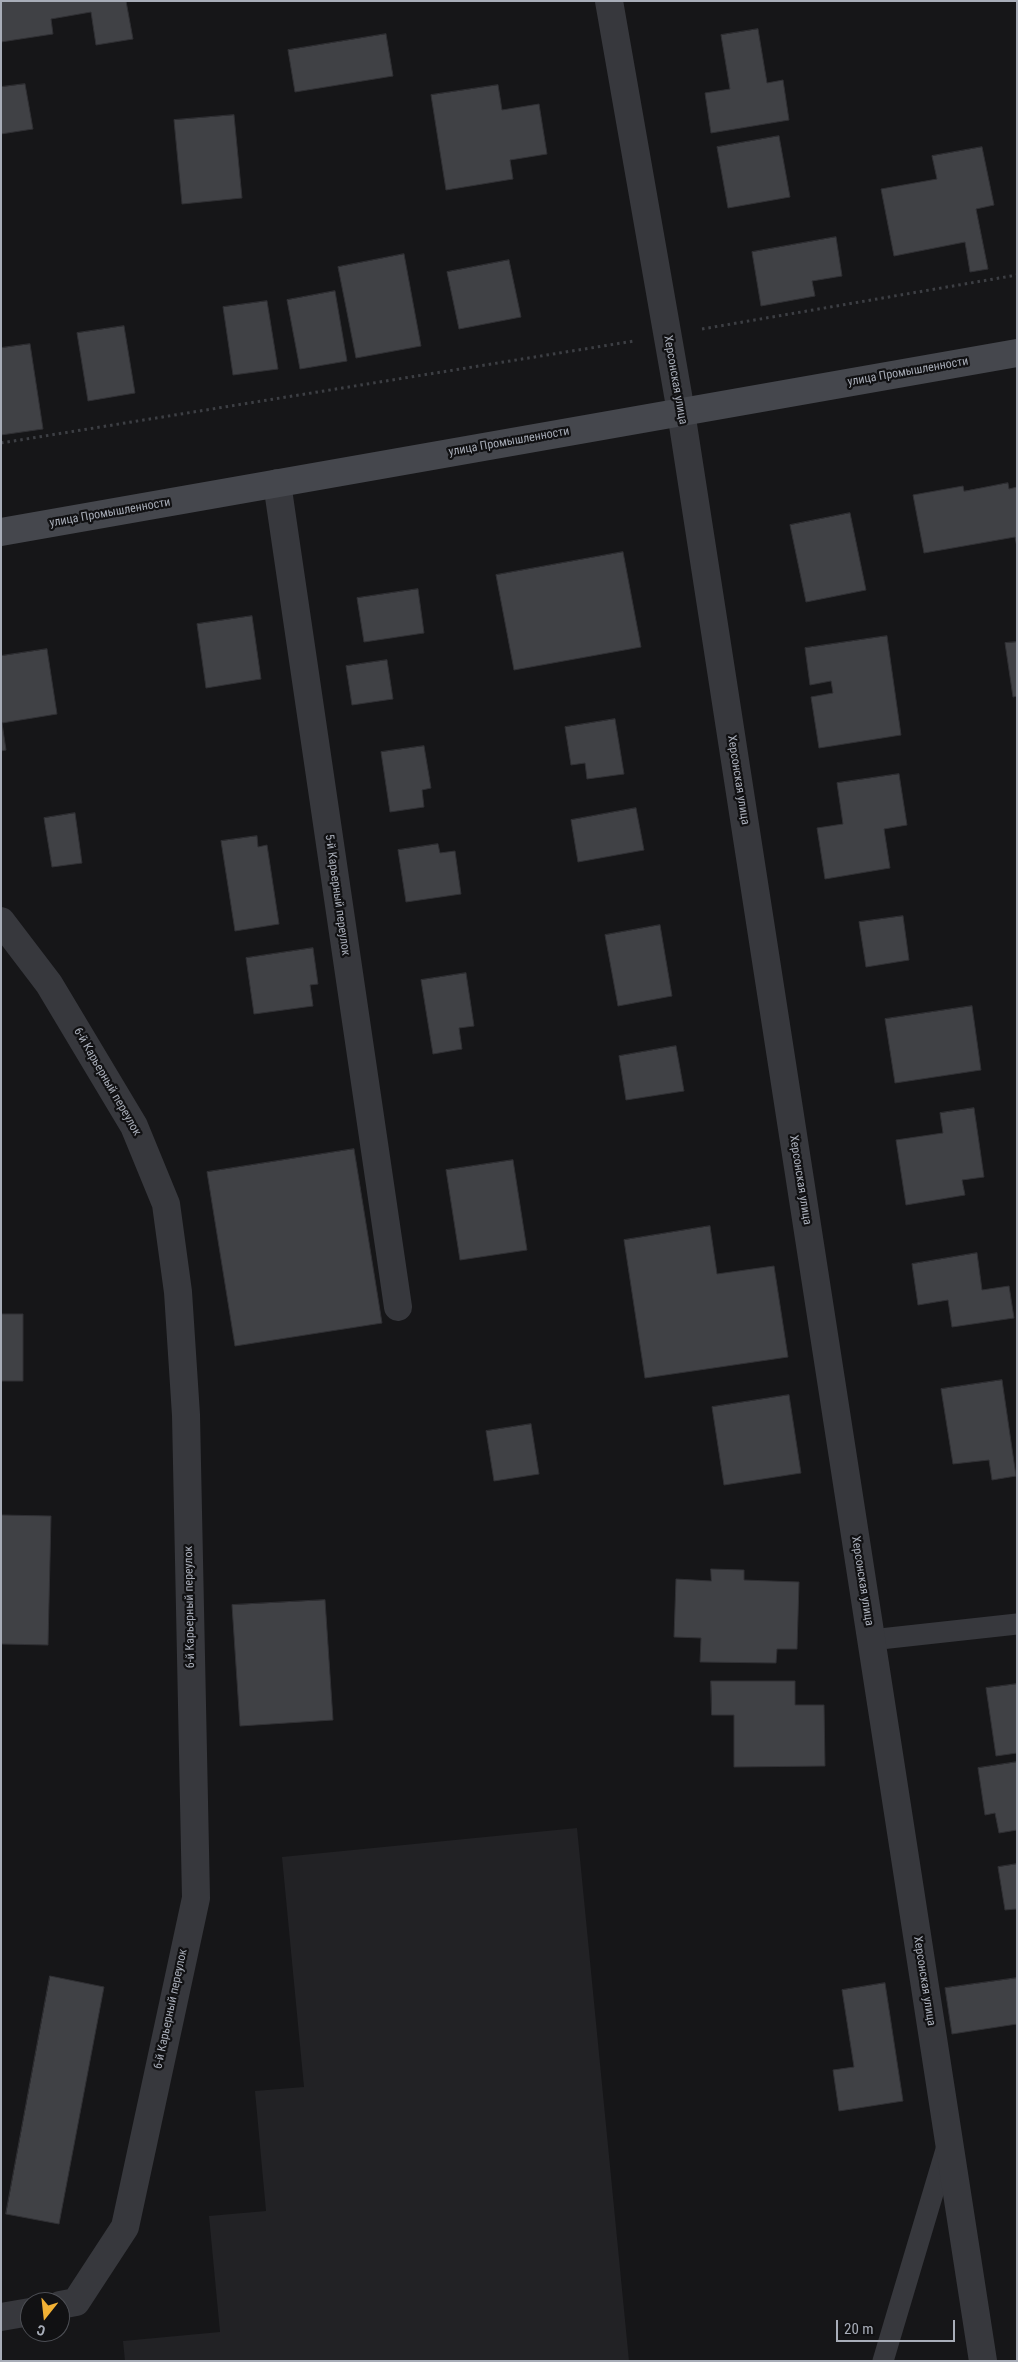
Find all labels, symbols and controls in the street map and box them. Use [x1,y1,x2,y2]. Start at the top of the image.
street label: Херсонская улица [660,334,690,426]
street label: улица Промышленности [847,354,969,390]
street label: улица Промышленности [448,424,570,460]
street label: улица Промышленности [49,495,171,531]
street label: Херсонская улица [724,734,752,826]
street label: 5-й Карьерный переулок [321,833,353,957]
street label: 6-й Карьерный переулок [70,1025,144,1139]
street label: Херсонская улица [786,1134,814,1226]
street label: Херсонская улица [848,1535,876,1627]
street label: 6-й Карьерный переулок [182,1546,198,1668]
street label: Херсонская улица [910,1935,938,2027]
street label: 6-й Карьерный переулок [151,1948,191,2070]
north arrow [20,2292,70,2342]
scale bar [838,2310,957,2342]
text: 20 m [844,2320,874,2338]
text: С [35,2322,47,2339]

